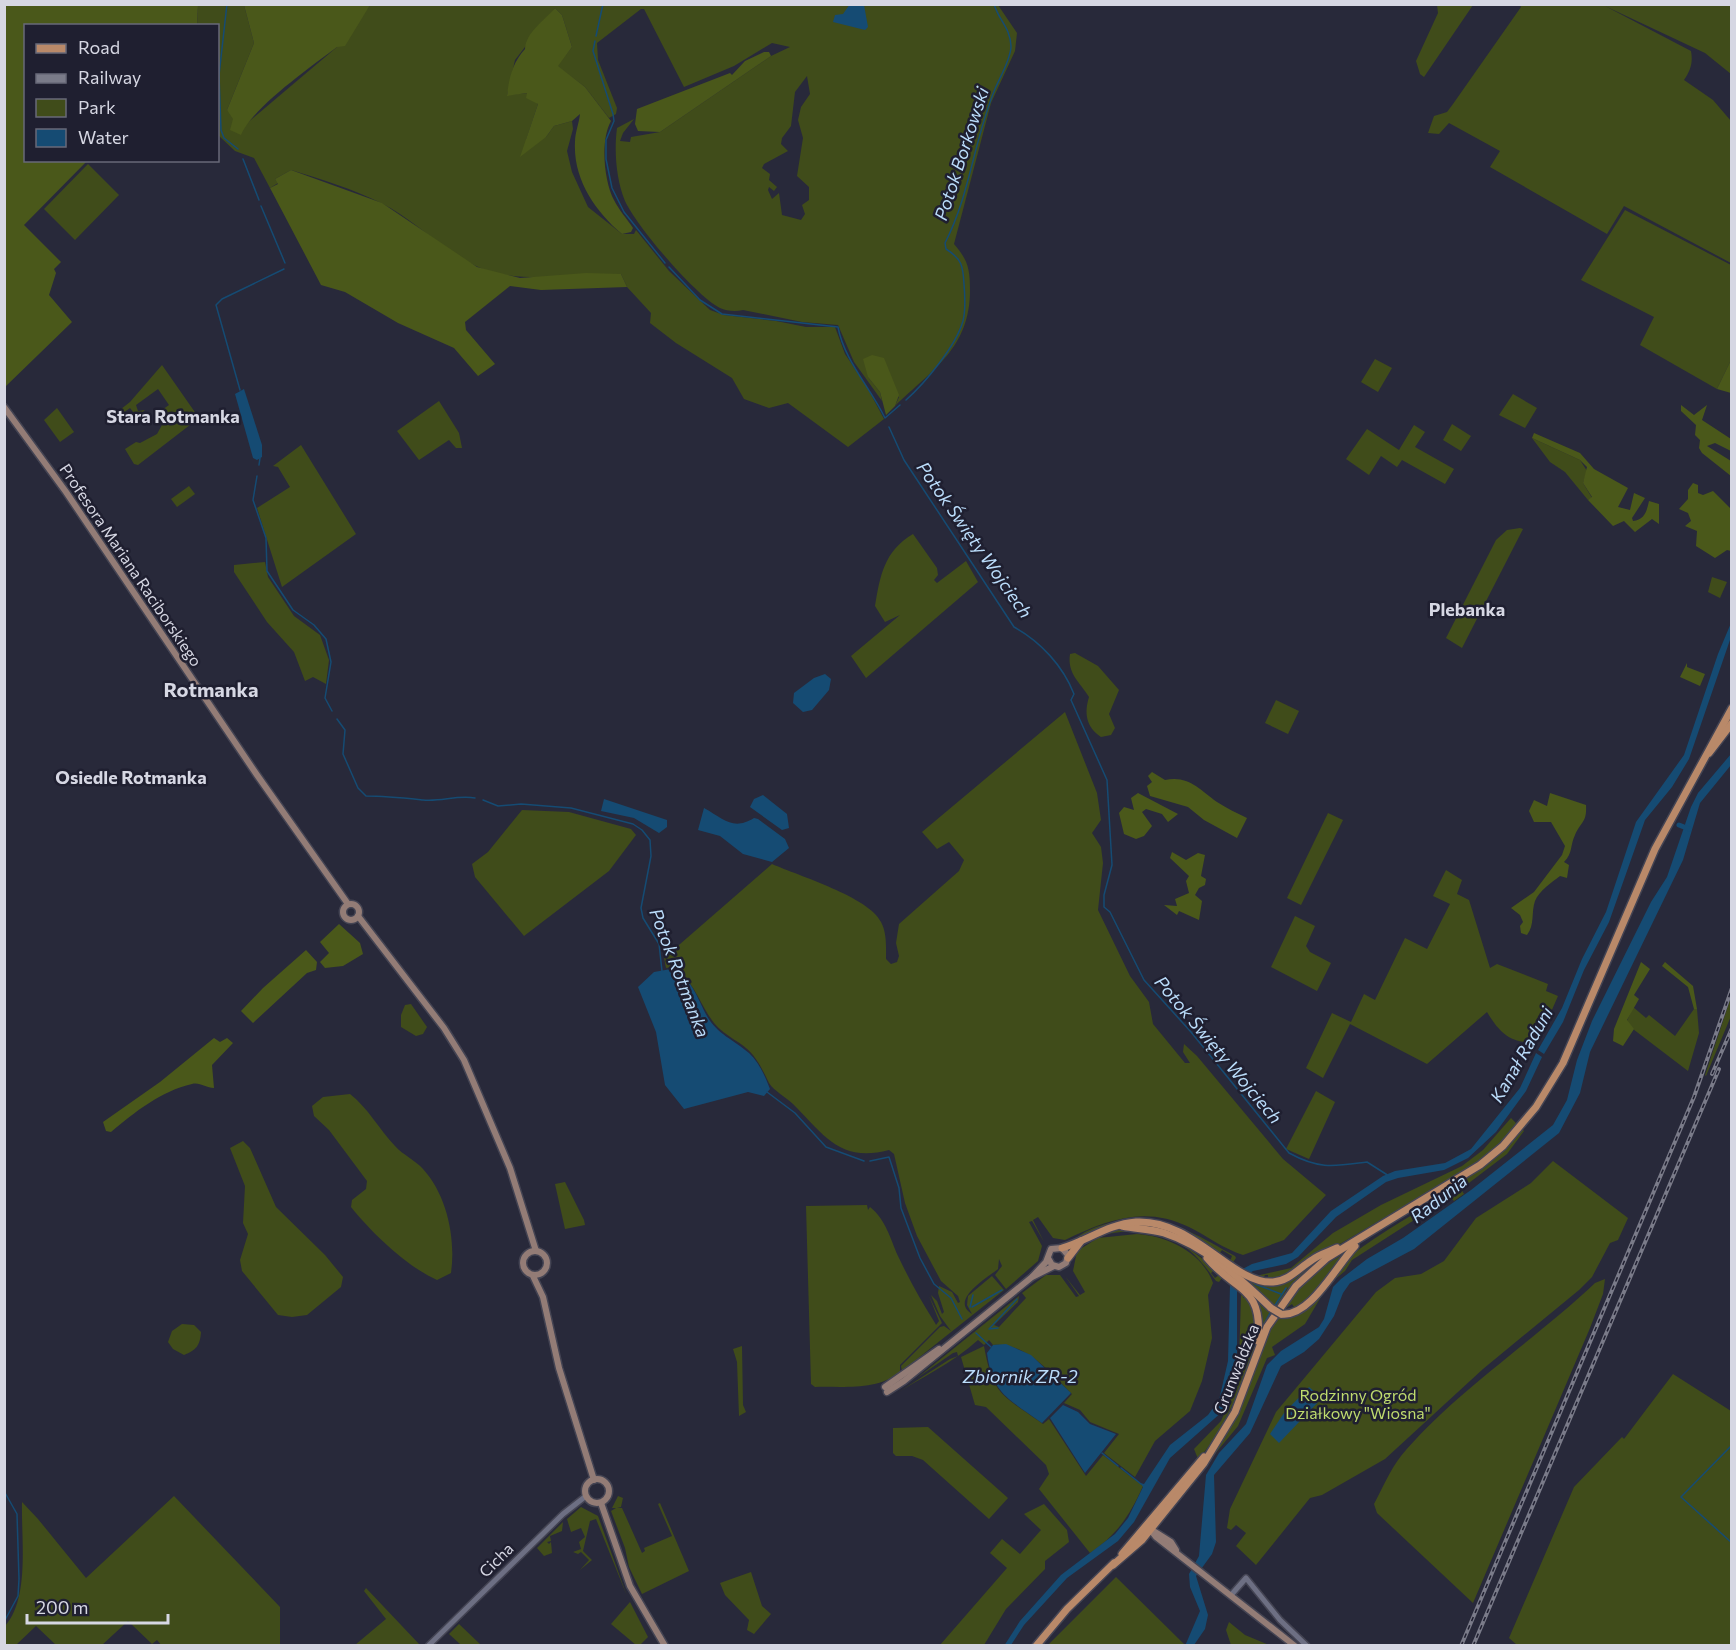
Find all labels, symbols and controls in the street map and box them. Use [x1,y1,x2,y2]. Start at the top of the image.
legend [24,24,219,162]
text: Road [78,36,120,58]
text: Railway [78,66,141,88]
water label: Potok Borkowski [929,83,993,223]
text: Park [78,96,116,118]
text: Water [78,126,129,148]
district label: Stara Rotmanka [106,405,240,427]
water label: Potok Święty Wojciech [912,457,1037,622]
street label: Profesora Mariana Raciborskiego [56,460,206,670]
district label: Plebanka [1429,598,1505,620]
district label: Rotmanka [163,677,259,701]
district label: Osiedle Rotmanka [55,766,207,788]
water label: Potok Rotmanka [645,905,715,1040]
water label: Potok Święty Wojciech [1151,971,1287,1128]
water label: Kanał Raduni [1485,1002,1558,1106]
water label: Radunia [1406,1169,1471,1227]
street label: Grunwaldzka [1209,1321,1262,1417]
water label: Zbiornik ZR-2 [961,1365,1078,1387]
park label: Rodzinny Ogród Działkowy "Wiosna" [1285,1385,1431,1422]
street label: Cicha [475,1539,517,1581]
scale bar [27,1587,168,1625]
text: 200 m [36,1596,89,1618]

